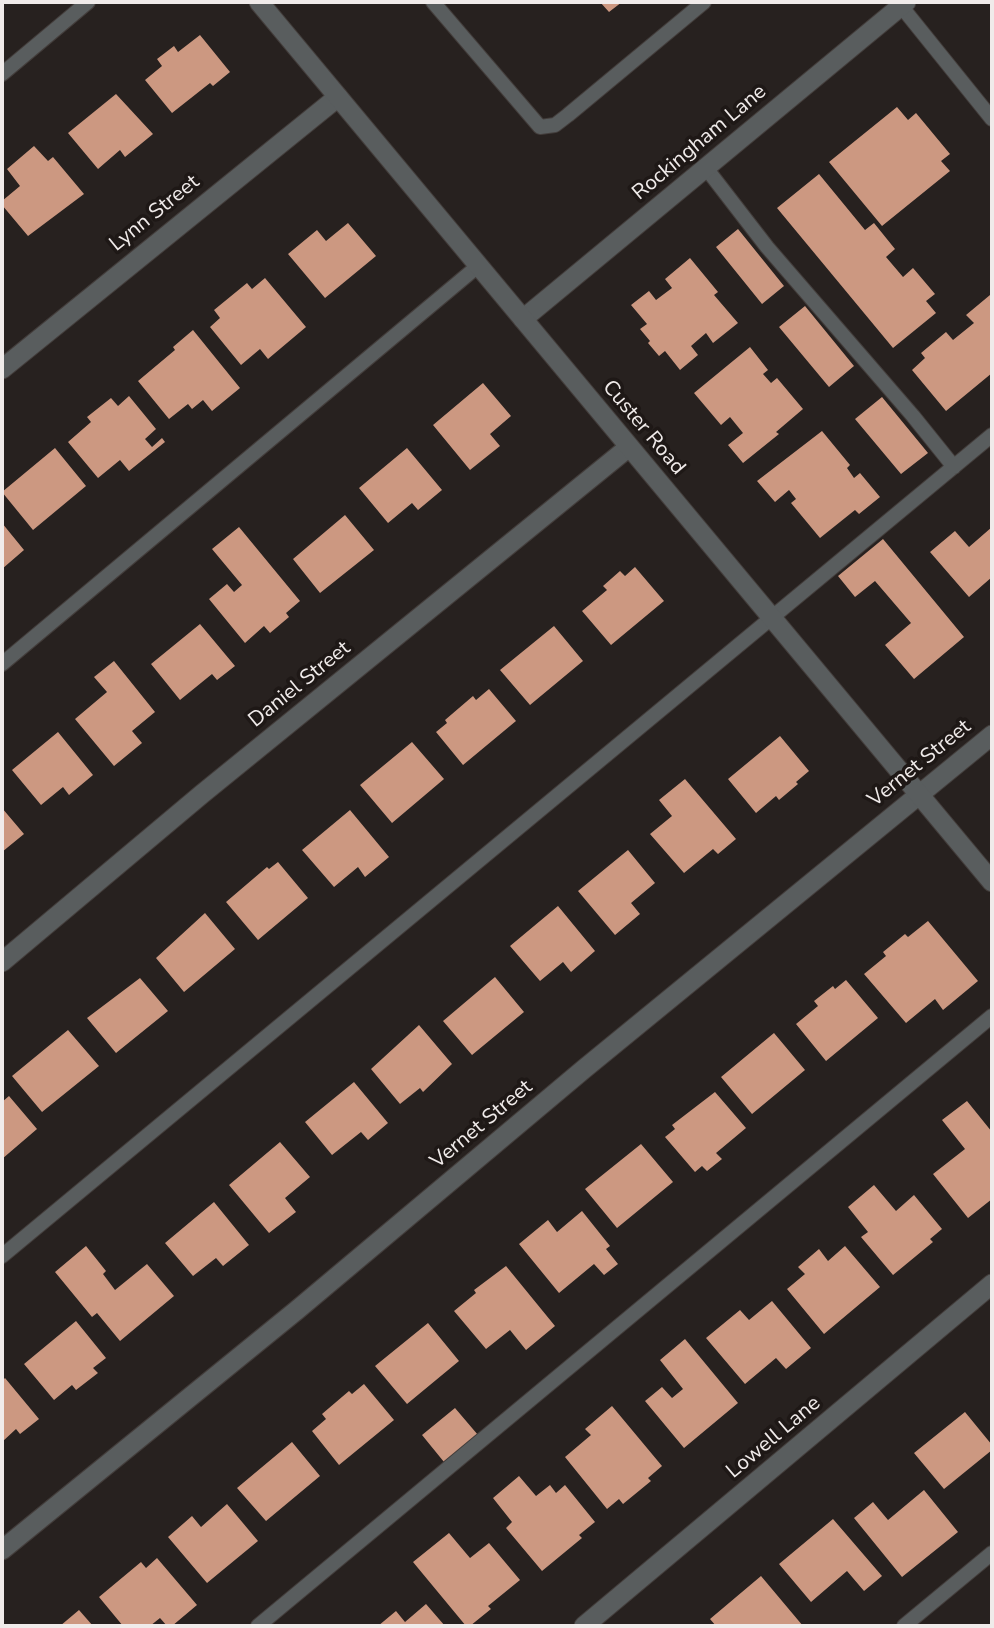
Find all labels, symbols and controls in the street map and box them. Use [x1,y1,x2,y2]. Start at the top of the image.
street label: Rockingham Lane [628,80,772,206]
street label: Lynn Street [105,170,205,258]
street label: Custer Road [596,376,690,480]
street label: Daniel Street [244,636,356,734]
street label: Vernet Street [863,715,977,813]
street label: Vernet Street [426,1075,538,1175]
street label: Lowell Lane [722,1391,826,1485]

